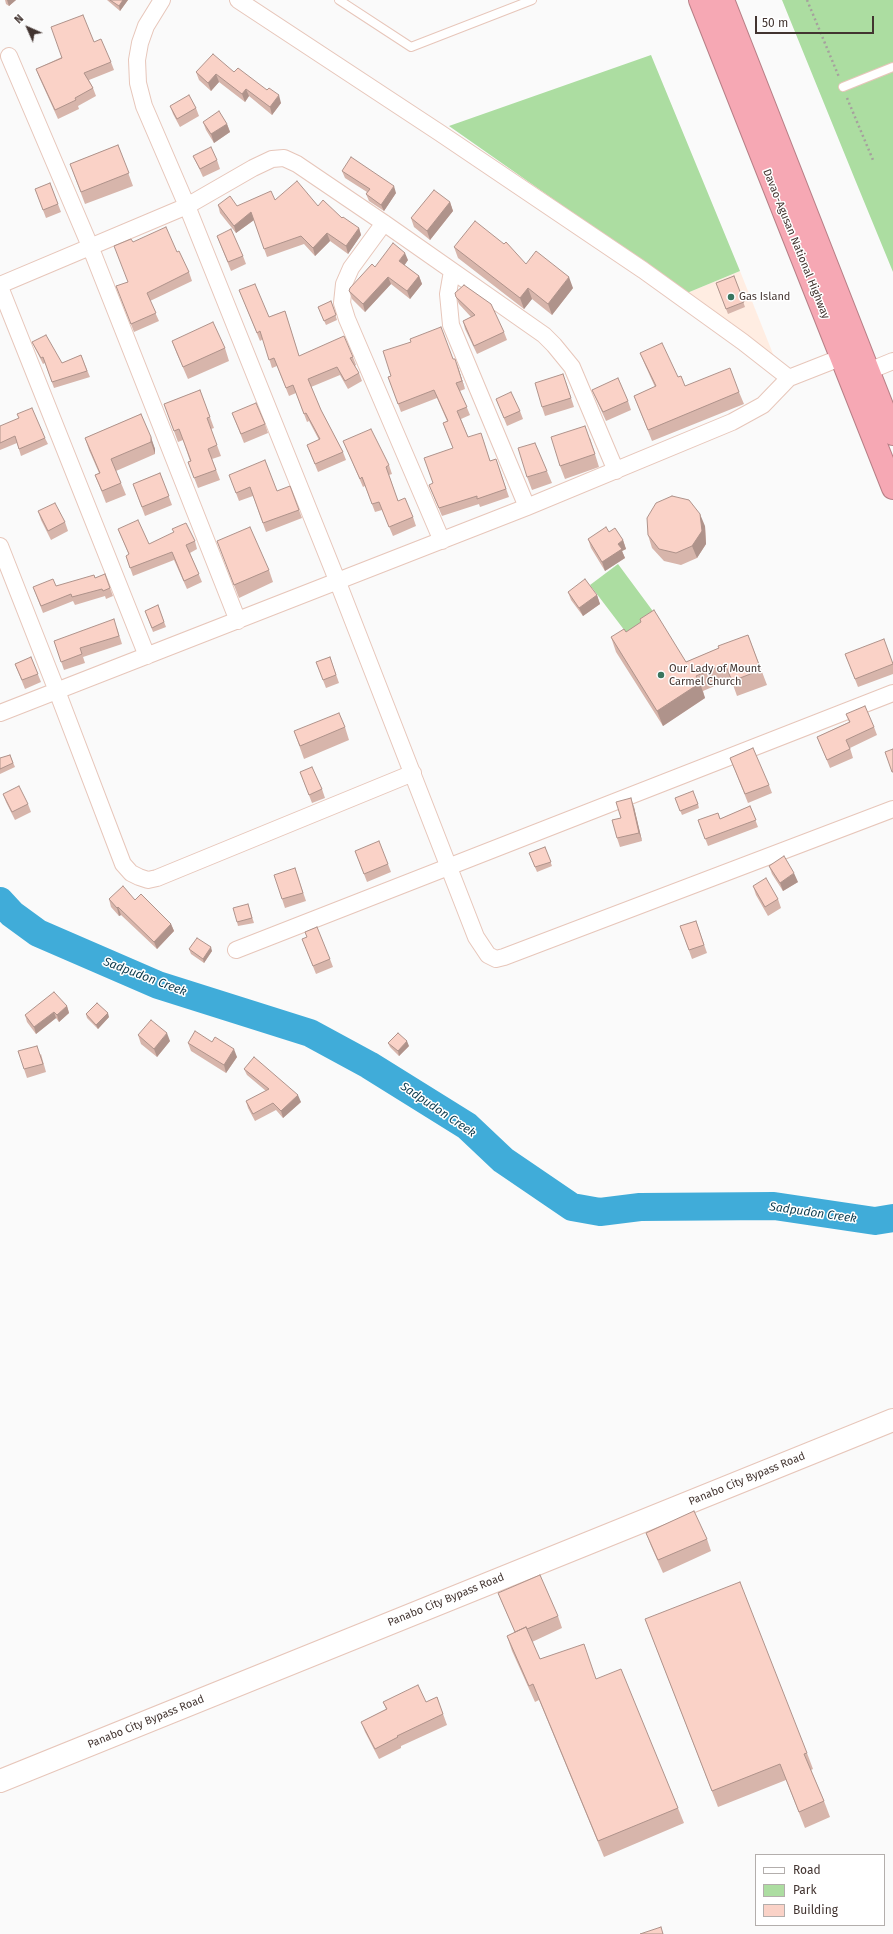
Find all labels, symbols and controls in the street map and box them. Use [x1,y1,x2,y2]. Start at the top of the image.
north arrow [8,8,48,48]
scale bar [757,8,876,34]
text: N [12,12,26,26]
text: 50 m [762,16,788,30]
street label: Davao-Agusan National Highway [760,167,832,321]
place label: Gas Island [739,290,790,304]
marker: Gas Island [726,292,736,302]
place label: Our Lady of Mount Carmel Church [669,662,761,688]
marker: Our Lady of Mount Carmel Church [656,670,666,680]
water label: Sadpudon Creek [101,955,189,999]
water label: Sadpudon Creek [398,1079,478,1141]
water label: Sadpudon Creek [769,1200,857,1226]
street label: Panabo City Bypass Road [687,1450,807,1508]
street label: Panabo City Bypass Road [386,1571,506,1629]
street label: Panabo City Bypass Road [86,1693,206,1751]
legend [755,1854,885,1926]
text: Road [793,1863,821,1877]
text: Park [793,1883,817,1897]
text: Building [793,1903,838,1917]

